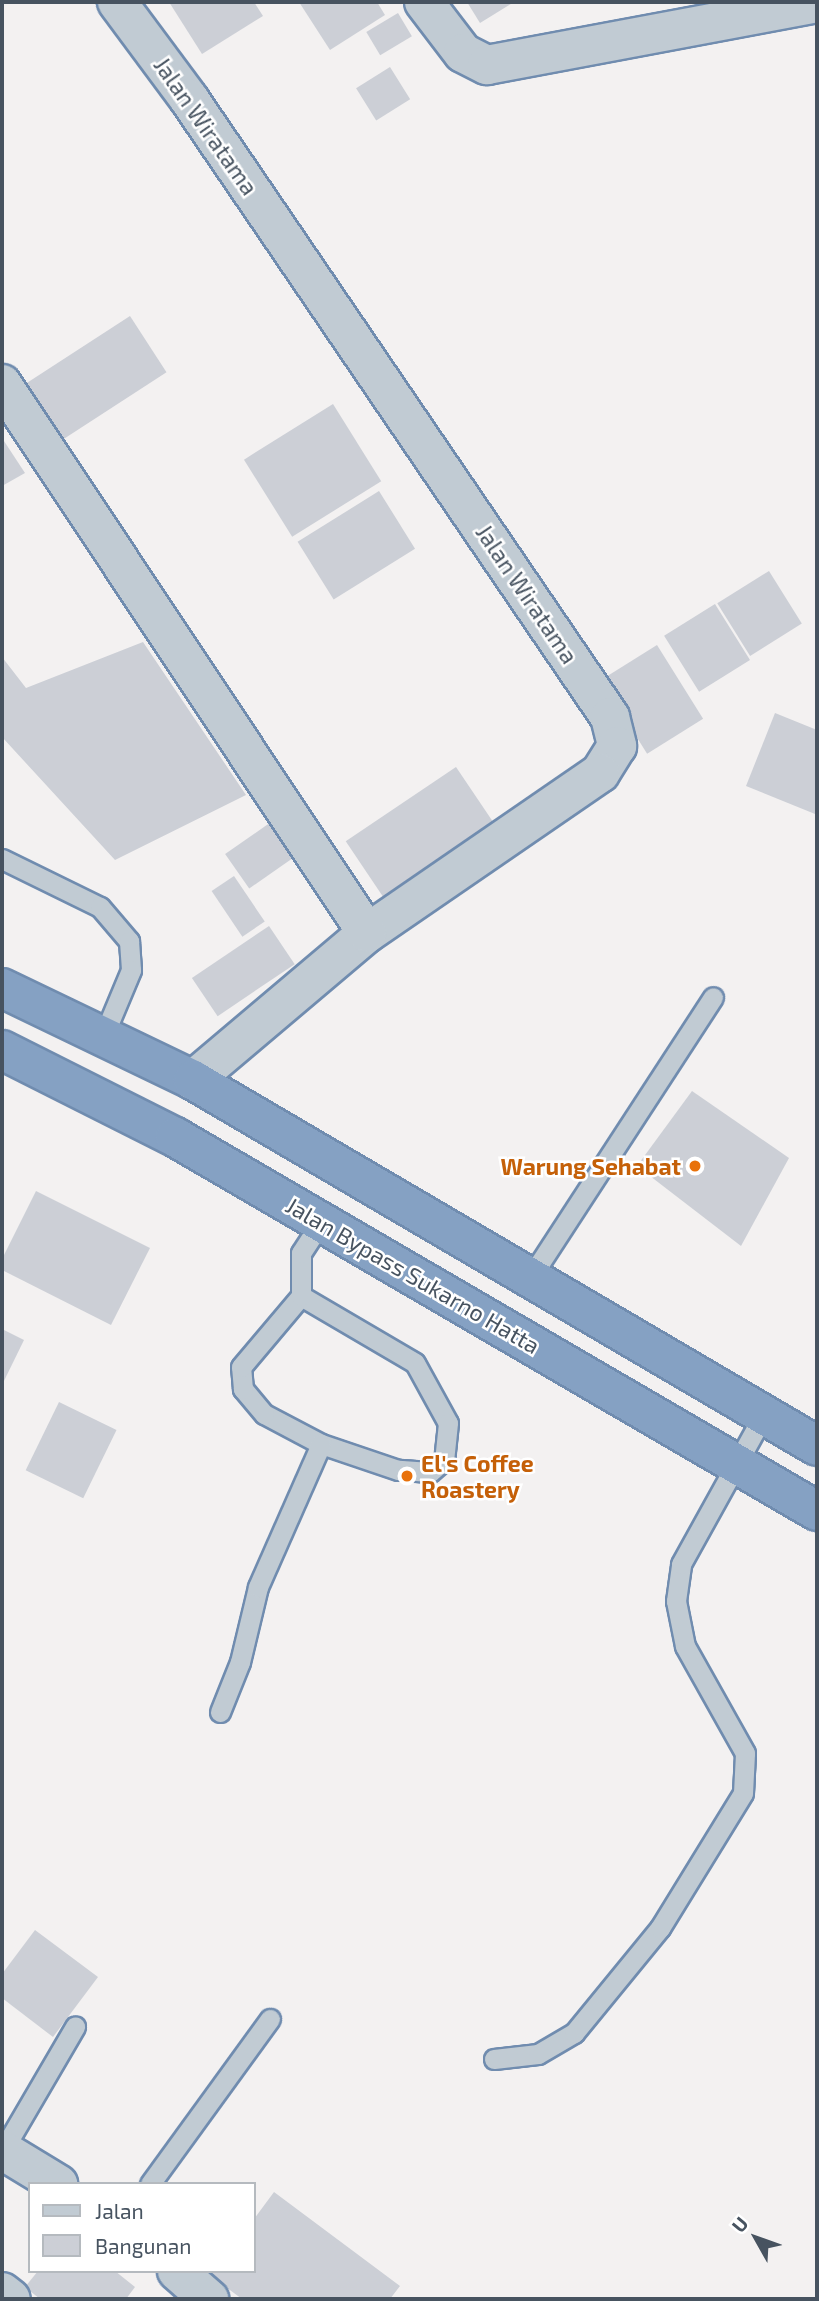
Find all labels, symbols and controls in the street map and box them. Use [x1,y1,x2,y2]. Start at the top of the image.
street label: Jalan Wiratama [148,52,264,200]
street label: Jalan Wiratama [470,519,584,669]
place label: Warung Sehabat [501,1152,681,1180]
marker: Warung Sehabat [687,1158,703,1174]
street label: Jalan Bypass Sukarno Hatta [281,1191,545,1359]
place label: El's Coffee Roastery [421,1449,534,1503]
marker: El's Coffee Roastery [399,1468,415,1484]
legend [28,2182,256,2273]
text: Jalan [95,2198,144,2223]
north arrow [721,2203,791,2273]
text: U [727,2212,753,2237]
text: Bangunan [95,2233,191,2258]

